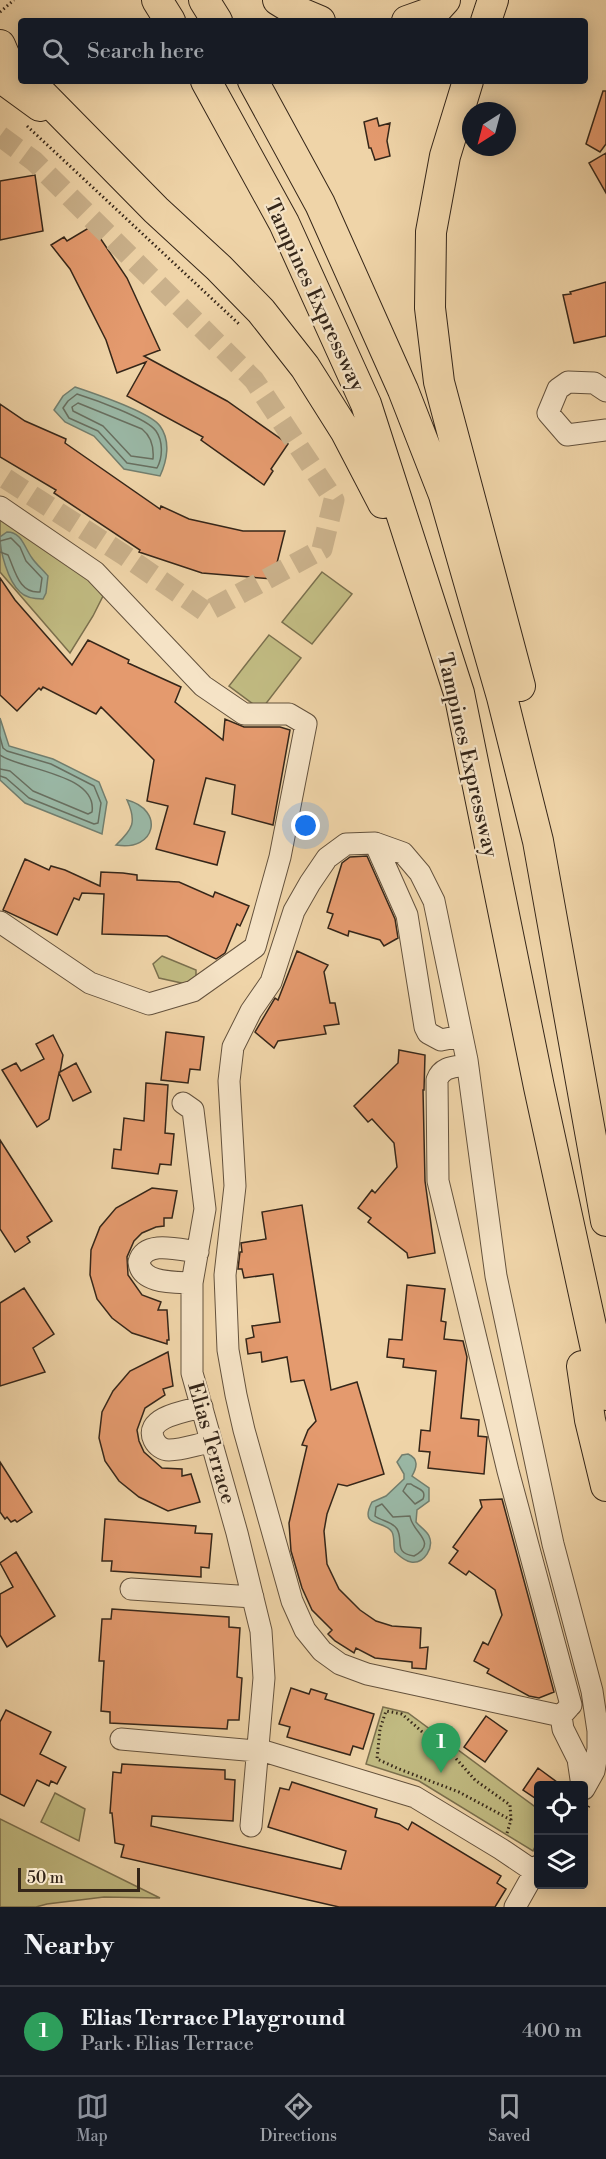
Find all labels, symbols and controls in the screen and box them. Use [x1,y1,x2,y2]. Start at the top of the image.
search box [18,18,588,84]
icon: search [39,35,72,68]
text: Search here [87,38,204,65]
north arrow [462,102,516,156]
street label: Tampines Expressway [258,195,370,396]
street label: Tampines Expressway [431,650,503,861]
your location [291,811,320,840]
street label: Elias Terrace [181,1379,241,1507]
pin: 1 [422,1724,460,1773]
map controls [534,1781,588,1889]
button: locate [534,1781,588,1835]
button: layers [534,1835,588,1889]
scale bar [18,1865,140,1892]
text: 50 m [27,1868,64,1888]
text: Nearby [24,1930,114,1962]
text: Elias Terrace Playground [81,2005,346,2032]
text: 1 [39,2019,48,2044]
text: 400 m [522,2019,582,2044]
text: Park · Elias Terrace [81,2032,254,2057]
tab: Map [76,2090,109,2146]
tab: Directions [260,2090,337,2146]
tab: Saved [488,2090,530,2146]

